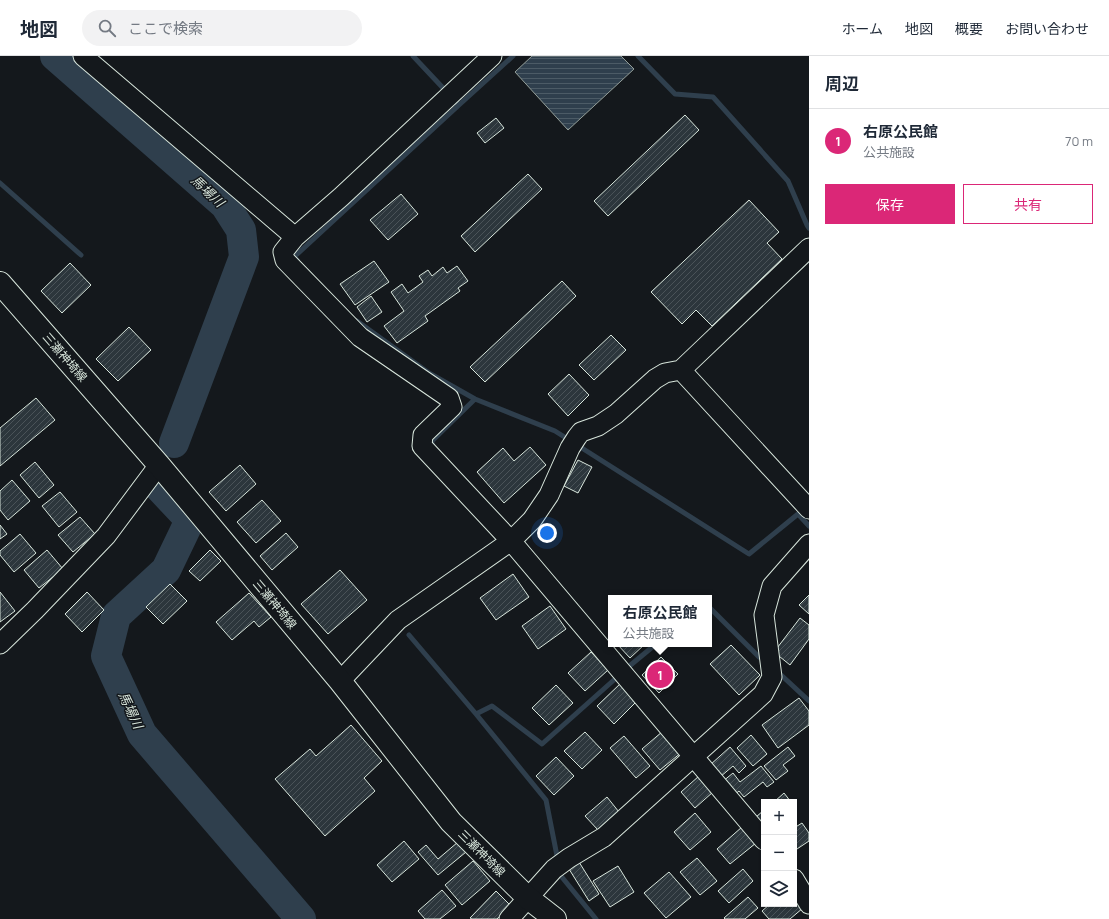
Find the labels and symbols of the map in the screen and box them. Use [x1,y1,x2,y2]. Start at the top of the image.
water label: 馬場川 [188,171,230,212]
street label: 三瀬神埼線 [39,329,91,385]
your location [537,523,557,543]
street label: 三瀬神埼線 [249,576,301,632]
pin: 1 [647,660,673,690]
water label: 馬場川 [115,689,148,733]
street label: 三瀬神埼線 [455,826,509,880]

